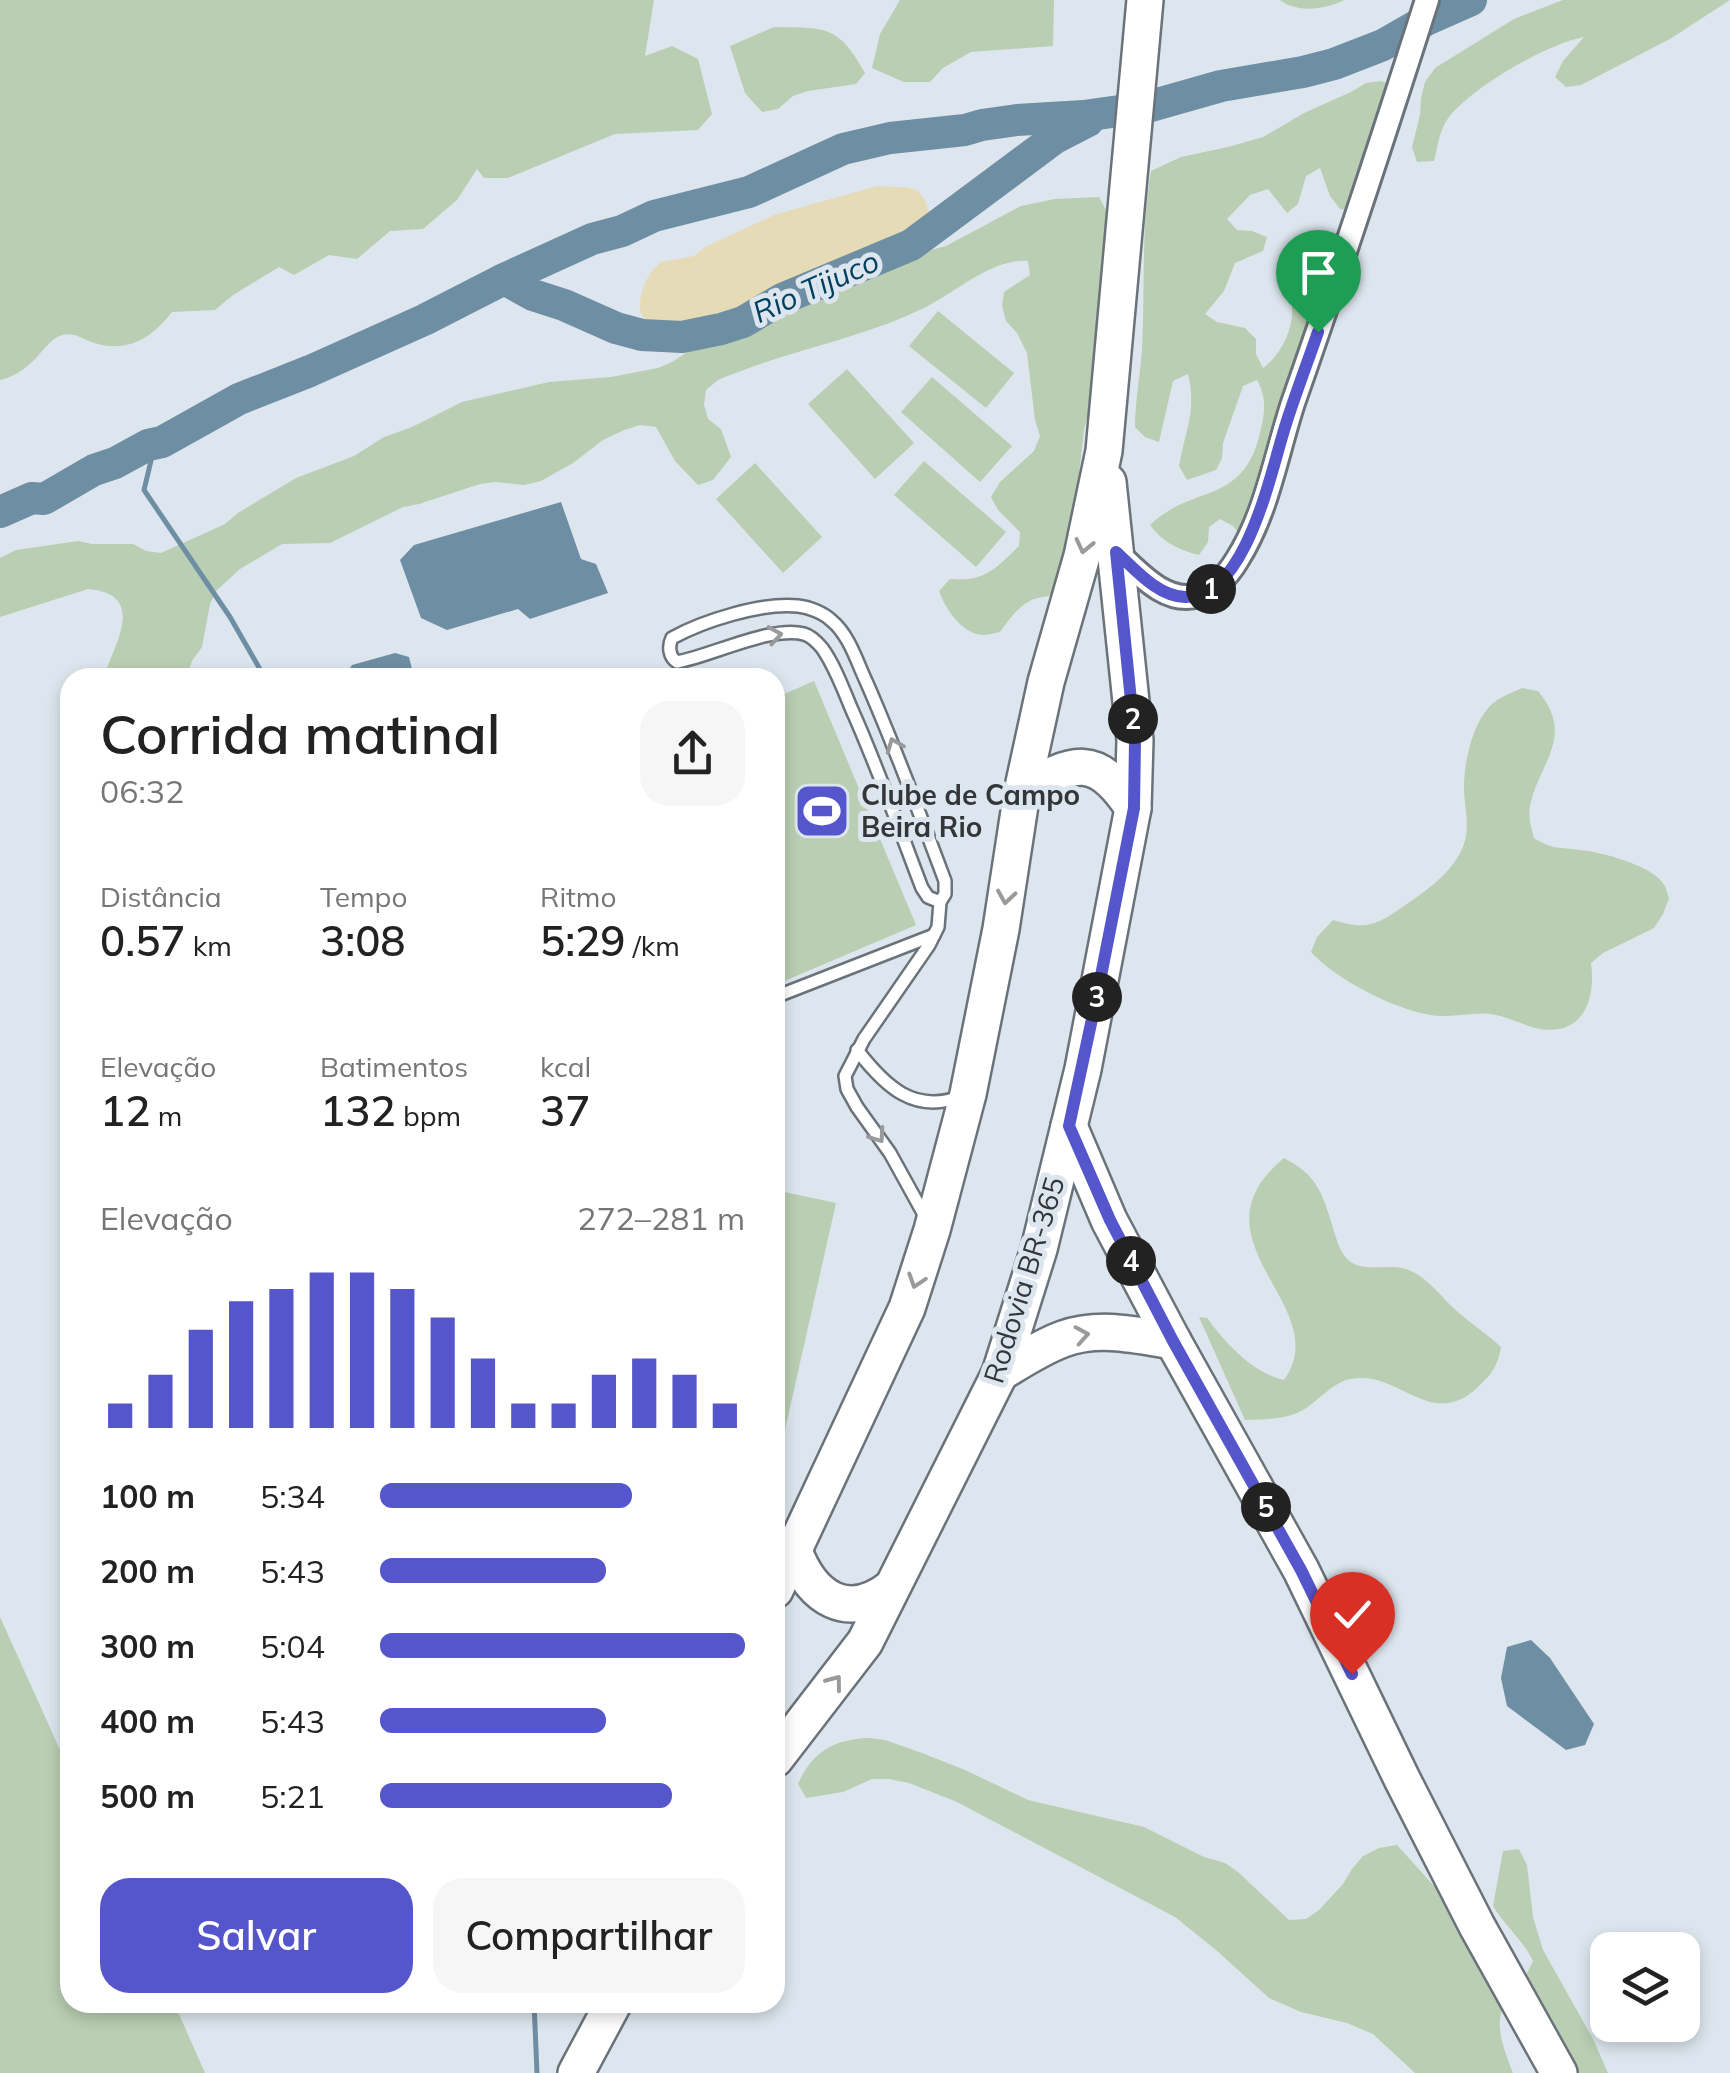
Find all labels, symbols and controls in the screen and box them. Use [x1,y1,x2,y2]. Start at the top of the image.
pin [1276,230,1361,333]
water label: Rio Tijuco [747,241,885,331]
icon: arrive [1291,245,1346,300]
one-way arrow [1075,537,1096,554]
pin: 1 [1186,564,1236,614]
text: 1 [1203,571,1219,606]
one-way arrow [767,626,784,647]
pin: 2 [1108,694,1158,744]
text: Corrida matinal [100,699,500,768]
button: share [640,701,745,806]
text: 2 [1125,701,1141,736]
one-way arrow [886,737,906,755]
text: 06:32 [100,771,184,811]
place label: Clube de Campo Beira Rio [861,777,1080,844]
sports icon: Clube de Campo Beira Rio [792,781,852,841]
text: Distância [100,879,222,914]
text: Tempo [320,879,407,914]
text: Ritmo [540,879,616,914]
one-way arrow [996,889,1017,905]
text: 0.57 [100,914,186,967]
text: 3:08 [320,914,406,967]
text: 5:29 [540,914,626,967]
text: km [186,928,232,963]
text: /km [626,928,680,963]
pin: 3 [1072,972,1122,1022]
text: 3 [1089,979,1105,1014]
text: Elevação [100,1049,216,1084]
text: Batimentos [320,1049,468,1084]
text: kcal [540,1049,591,1084]
text: 12 [100,1084,150,1137]
text: 132 [320,1084,396,1137]
text: 37 [540,1084,590,1137]
text: m [150,1098,182,1133]
text: bpm [396,1098,461,1133]
one-way arrow [866,1124,884,1143]
street label: Rodovia BR-365 [976,1173,1071,1387]
text: Elevação [100,1198,233,1238]
text: 272–281 m [577,1198,745,1238]
pin: 4 [1106,1236,1156,1286]
text: 4 [1123,1243,1139,1278]
one-way arrow [907,1272,927,1289]
one-way arrow [1074,1325,1090,1346]
text: 100 m [100,1476,195,1516]
text: 5:34 [260,1476,325,1516]
pin: 5 [1241,1482,1291,1532]
text: 5 [1258,1489,1274,1524]
text: 200 m [100,1551,195,1591]
text: 5:43 [260,1551,325,1591]
pin [1310,1572,1395,1675]
icon: check [1325,1587,1380,1642]
text: 300 m [100,1626,195,1666]
text: 5:04 [260,1626,325,1666]
one-way arrow [824,1675,841,1693]
text: 400 m [100,1701,195,1741]
text: 5:43 [260,1701,325,1741]
text: 500 m [100,1776,195,1816]
text: 5:21 [260,1776,325,1816]
button: Salvar [100,1878,413,1993]
button: Compartilhar [433,1878,745,1993]
map controls [1590,1932,1700,2042]
button: layers [1590,1932,1700,2042]

